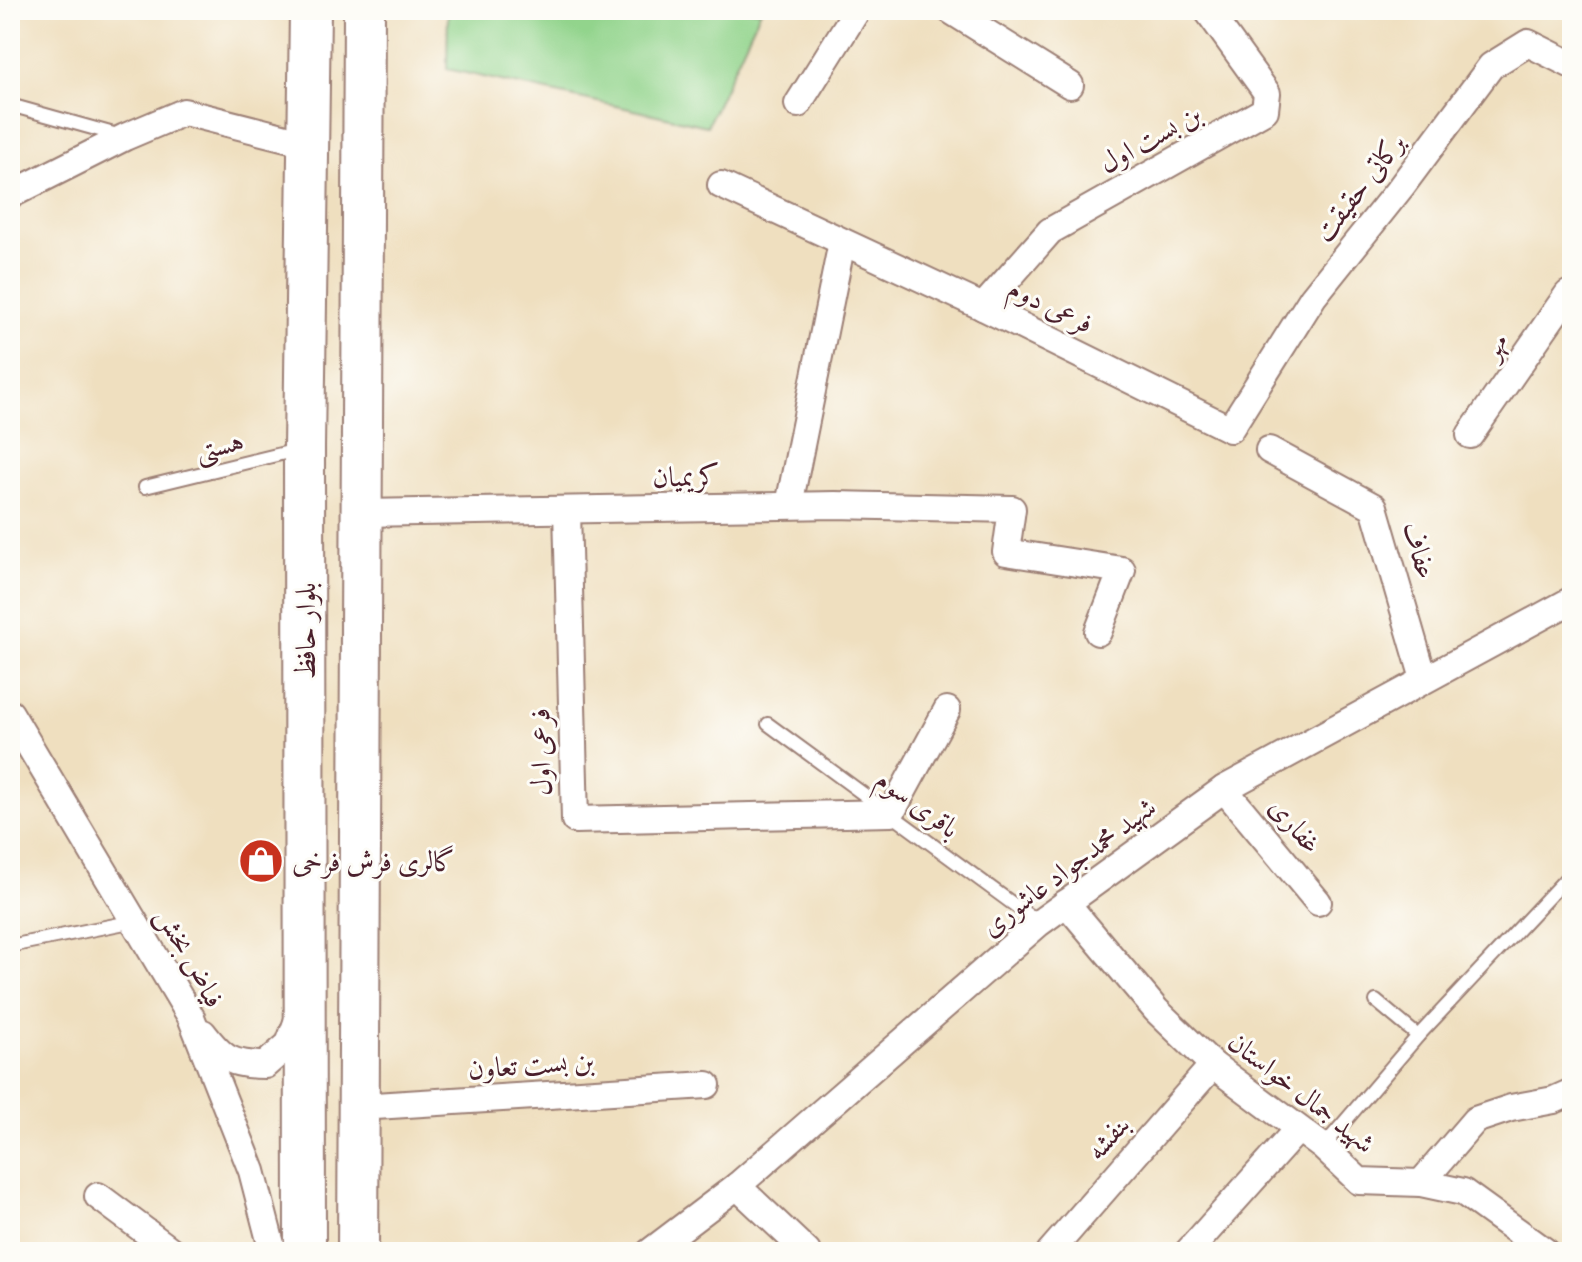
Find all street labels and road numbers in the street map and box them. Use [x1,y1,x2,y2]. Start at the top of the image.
street label: بن بست اول [1093,97,1208,182]
street label: برکاتی حقیقت [1307,127,1414,249]
street label: فرعی دوم [999,271,1099,347]
street label: مهر [1472,326,1517,368]
street label: هستی [191,424,248,471]
street label: کریمیان [652,459,720,496]
street label: عفاف [1394,518,1443,583]
street label: بلوار حافظ [289,582,324,680]
street label: فرعی اول [523,708,560,796]
street label: باقری سوم [865,762,966,851]
street label: شهید محمدجواد عاشوری [974,790,1163,944]
street label: غفاری [1261,791,1328,861]
street label: فیاض بخش [148,901,232,1014]
street label: شهید جمال خواستان [1220,1025,1382,1162]
street label: بن‌ بست تعاون [467,1044,595,1087]
street label: بنفشه [1079,1108,1137,1168]

